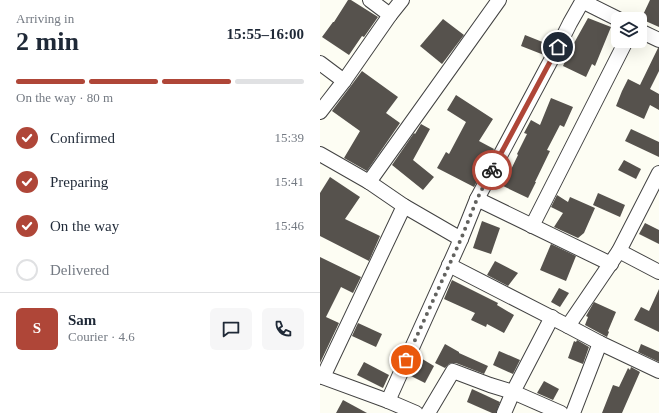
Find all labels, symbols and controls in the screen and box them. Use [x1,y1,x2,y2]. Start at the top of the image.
text: Arriving in [16,11,74,26]
map controls [611,12,647,48]
button: layers [611,12,647,48]
text: 15:55–16:00 [227,26,304,42]
text: 2 min [16,27,79,56]
pin [541,30,575,64]
icon: home [547,36,569,58]
text: On the way · 80 m [16,90,113,105]
icon: check [16,127,38,149]
text: Confirmed [50,130,115,146]
text: 15:39 [274,130,304,145]
courier [472,150,512,190]
icon: bike [481,159,503,181]
icon: check [16,171,38,193]
text: Preparing [50,174,108,190]
text: 15:41 [274,174,304,189]
icon: check [16,215,38,237]
text: On the way [50,218,119,234]
text: 15:46 [274,218,304,233]
text: Delivered [50,262,109,278]
button: chat [210,308,252,350]
button: phone [262,308,304,350]
text: Sam [68,312,96,328]
text: S [33,320,41,336]
text: Courier · 4.6 [68,329,135,344]
pin [389,343,423,377]
icon: bag [395,349,417,371]

